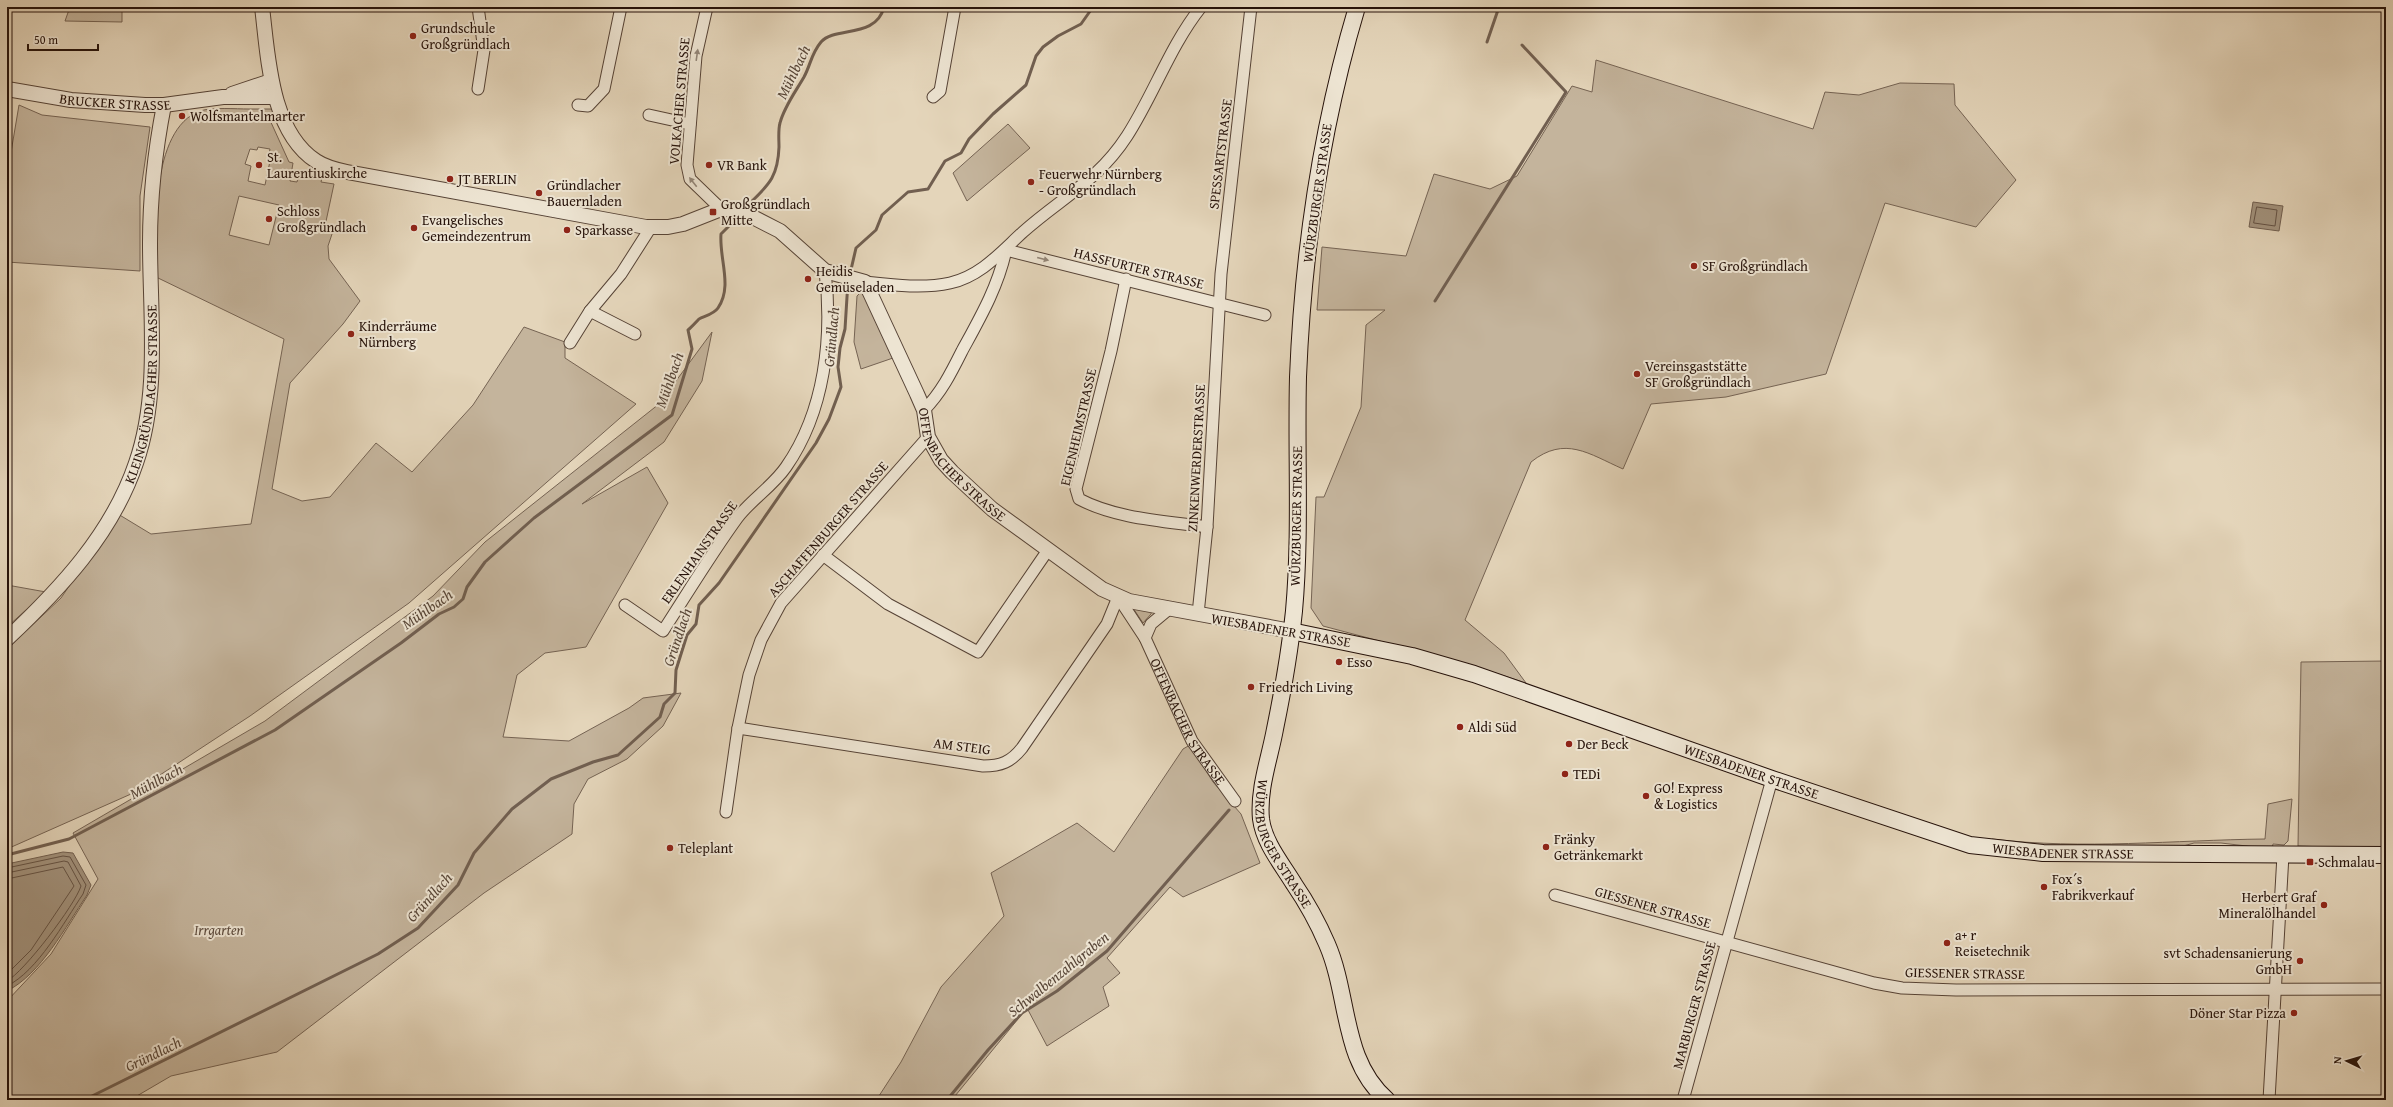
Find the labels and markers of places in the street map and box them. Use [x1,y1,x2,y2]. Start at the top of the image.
place label: Grundschule Großgründlach [421,18,510,54]
marker: Grundschule Großgründlach [408,31,418,41]
place label: Wolfsmantelmarter [190,106,305,126]
marker: Wolfsmantelmarter [177,111,187,121]
place label: St. Laurentiuskirche [267,147,367,183]
place label: VR Bank [717,155,768,175]
marker: St. Laurentiuskirche [254,160,264,170]
marker: VR Bank [704,160,714,170]
place label: Feuerwehr Nürnberg - Großgründlach [1039,164,1162,200]
place label: JT BERLIN [456,169,517,189]
marker: JT BERLIN [445,174,455,184]
place label: Gründlacher Bauernladen [547,175,622,211]
marker: Feuerwehr Nürnberg - Großgründlach [1026,177,1036,187]
marker: Gründlacher Bauernladen [534,188,544,198]
place label: Großgründlach Mitte [721,194,810,230]
place label: Schloss Großgründlach [277,201,366,237]
marker: Großgründlach Mitte [708,207,718,217]
place label: Evangelisches Gemeindezentrum [422,210,532,246]
marker: Schloss Großgründlach [264,214,274,224]
place label: Sparkasse [575,220,634,240]
marker: Evangelisches Gemeindezentrum [409,223,419,233]
marker: Sparkasse [562,225,572,235]
place label: SF Großgründlach [1702,256,1808,276]
place label: Heidis Gemüseladen [816,261,895,297]
marker: SF Großgründlach [1689,261,1699,271]
marker: Heidis Gemüseladen [803,274,813,284]
place label: Kinderräume Nürnberg [359,316,437,352]
marker: Kinderräume Nürnberg [346,329,356,339]
place label: Vereinsgaststätte SF Großgründlach [1645,356,1751,392]
marker: Vereinsgaststätte SF Großgründlach [1632,369,1642,379]
place label: Esso [1347,652,1372,672]
marker: Esso [1334,657,1344,667]
place label: Friedrich Living [1259,677,1353,697]
marker: Friedrich Living [1246,682,1256,692]
place label: Aldi Süd [1468,717,1517,737]
marker: Aldi Süd [1455,722,1465,732]
place label: Der Beck [1577,734,1629,754]
marker: Der Beck [1564,739,1574,749]
place label: TEDi [1573,764,1600,784]
marker: TEDi [1560,769,1570,779]
place label: GO! Express & Logistics [1654,778,1723,814]
marker: GO! Express & Logistics [1641,791,1651,801]
place label: Fränky Getränkemarkt [1554,829,1643,865]
place label: Teleplant [678,838,733,858]
marker: Fränky Getränkemarkt [1541,842,1551,852]
marker: Teleplant [665,843,675,853]
place label: Schmalau [2318,852,2375,872]
marker: Schmalau [2305,857,2315,867]
place label: Fox´s Fabrikverkauf [2052,869,2135,905]
marker: Fox´s Fabrikverkauf [2039,882,2049,892]
place label: Herbert Graf Mineralölhandel [2219,887,2318,923]
marker: Herbert Graf Mineralölhandel [2319,900,2329,910]
place label: a+ r Reisetechnik [1955,925,2031,961]
marker: a+ r Reisetechnik [1942,938,1952,948]
place label: svt Schadensanierung GmbH [2164,943,2292,979]
marker: svt Schadensanierung GmbH [2295,956,2305,966]
place label: Döner Star Pizza [2189,1003,2286,1023]
marker: Döner Star Pizza [2289,1008,2299,1018]

